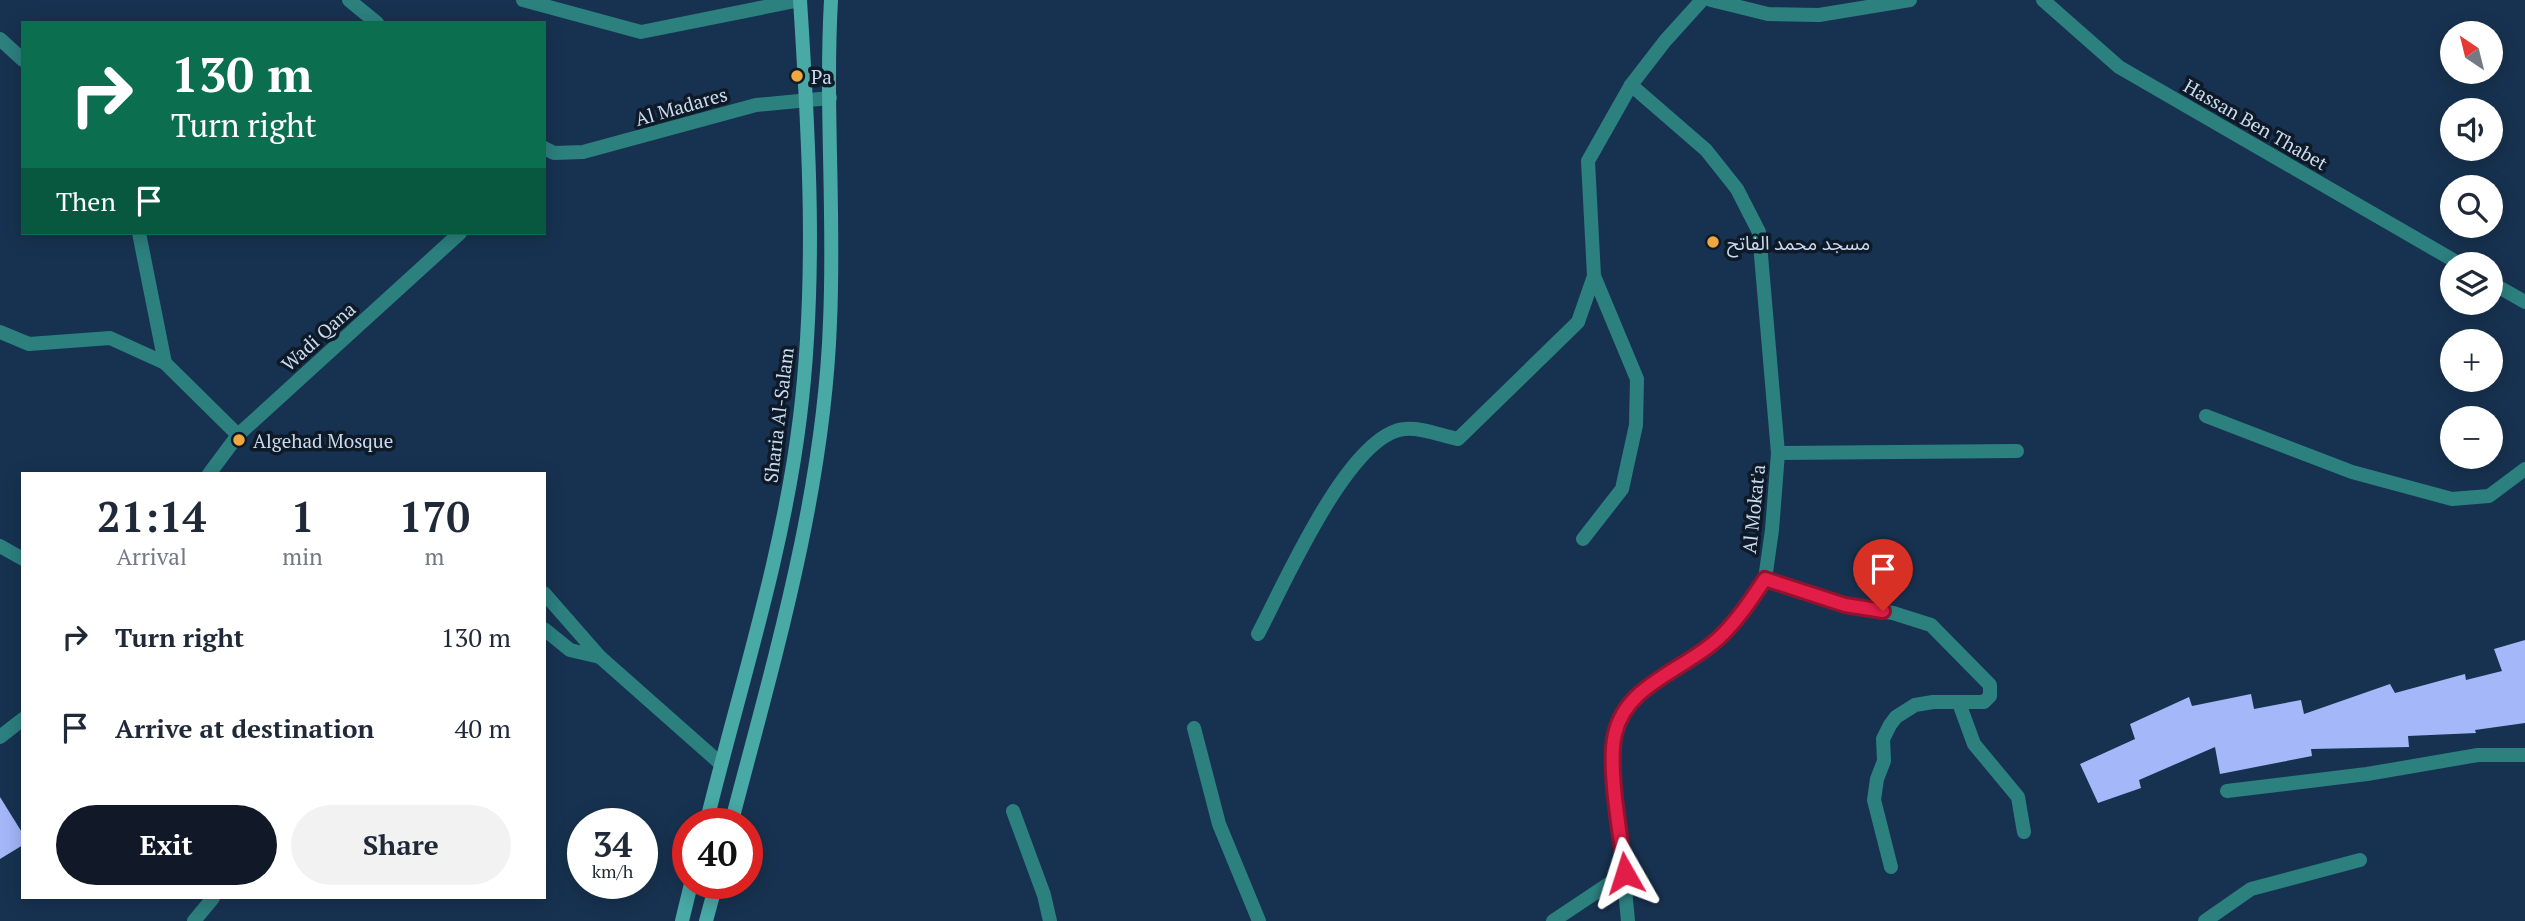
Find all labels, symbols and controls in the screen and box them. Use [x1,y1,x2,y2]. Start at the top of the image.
north arrow [2440,21,2502,84]
map controls [2440,21,2503,469]
text: 130 m [171,41,313,106]
icon: right [56,49,147,140]
place label: Pa [811,64,832,89]
marker: Pa [789,68,805,84]
street label: Hassan Ben Thabet [2180,73,2332,175]
street label: Al Madares [632,81,730,131]
button: sound [2440,98,2503,161]
text: Turn right [171,104,317,146]
button: search [2440,175,2503,238]
icon: arrive [130,182,168,220]
text: Then [56,184,116,218]
place label: مسجد محمد الفاتح [1727,230,1870,258]
marker: مسجد محمد الفاتح [1705,234,1721,250]
button: layers [2440,252,2503,315]
street label: Wadi Qana [276,296,361,376]
button: + [2440,329,2503,392]
street label: Sharia Al-Salam [757,345,799,484]
button: − [2440,406,2503,469]
place label: Algehad Mosque [253,428,393,453]
marker: Algehad Mosque [231,432,247,448]
street label: Al Mokat'a [1736,463,1770,555]
text: 21:14 [97,488,206,544]
text: 1 [291,488,314,544]
text: 170 [399,488,470,544]
pin [1853,539,1913,611]
text: Arrival [116,541,187,572]
text: min [282,541,323,572]
text: m [424,541,444,572]
icon: arrive [1864,550,1902,588]
icon: right [56,618,94,656]
text: Turn right [115,620,244,654]
text: 130 m [441,620,511,654]
icon: arrive [56,709,94,747]
text: Arrive at destination [115,711,374,745]
text: 40 m [455,711,511,745]
button: Exit [56,805,277,885]
button: Share [291,805,511,885]
speed limit sign: 40 [672,808,763,899]
text: 34 [593,821,632,867]
position arrow [1588,836,1662,910]
text: km/h [592,859,633,883]

